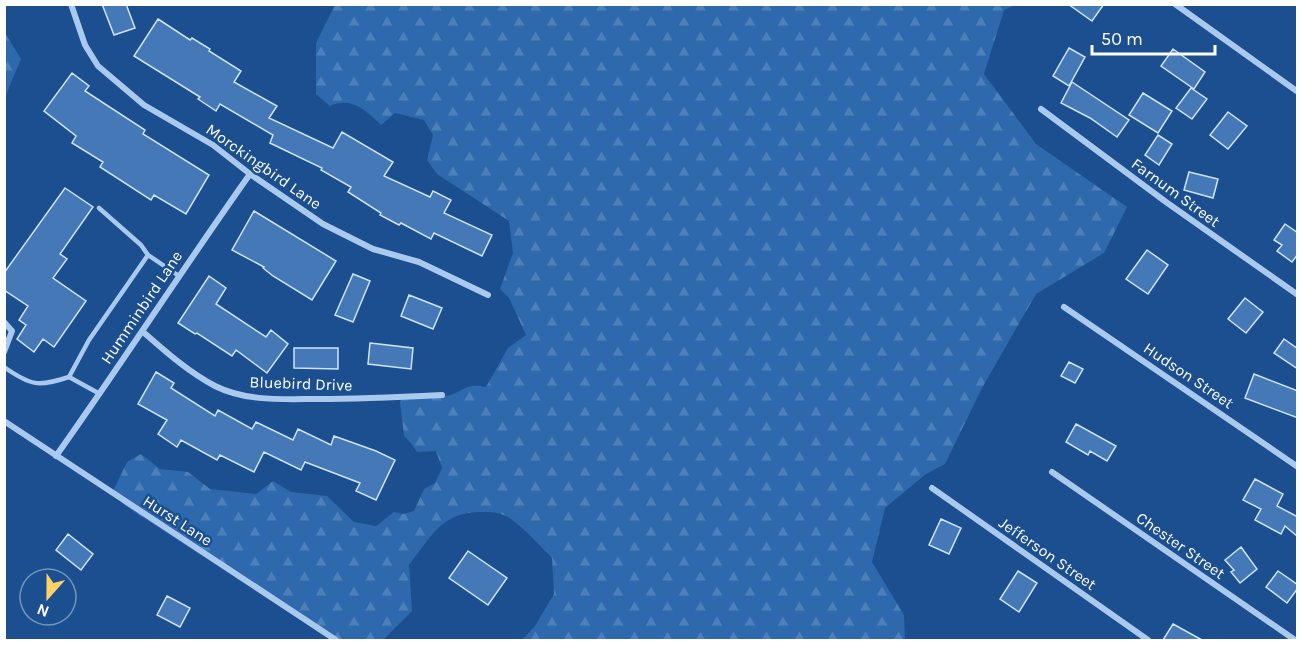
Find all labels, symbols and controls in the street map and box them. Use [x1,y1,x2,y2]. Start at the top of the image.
scale bar [1092,18,1215,56]
text: 50 m [1101,28,1143,50]
street label: Morckingbird Lane [202,120,325,213]
street label: Farnum Street [1128,154,1224,231]
street label: Humminbird Lane [97,247,186,367]
street label: Hudson Street [1140,338,1237,412]
street label: Bluebird Drive [249,372,353,395]
street label: Hurst Lane [140,491,216,550]
street label: Chester Street [1133,508,1229,583]
street label: Jefferson Street [996,513,1100,594]
north arrow [18,567,78,627]
text: N [34,600,52,621]

